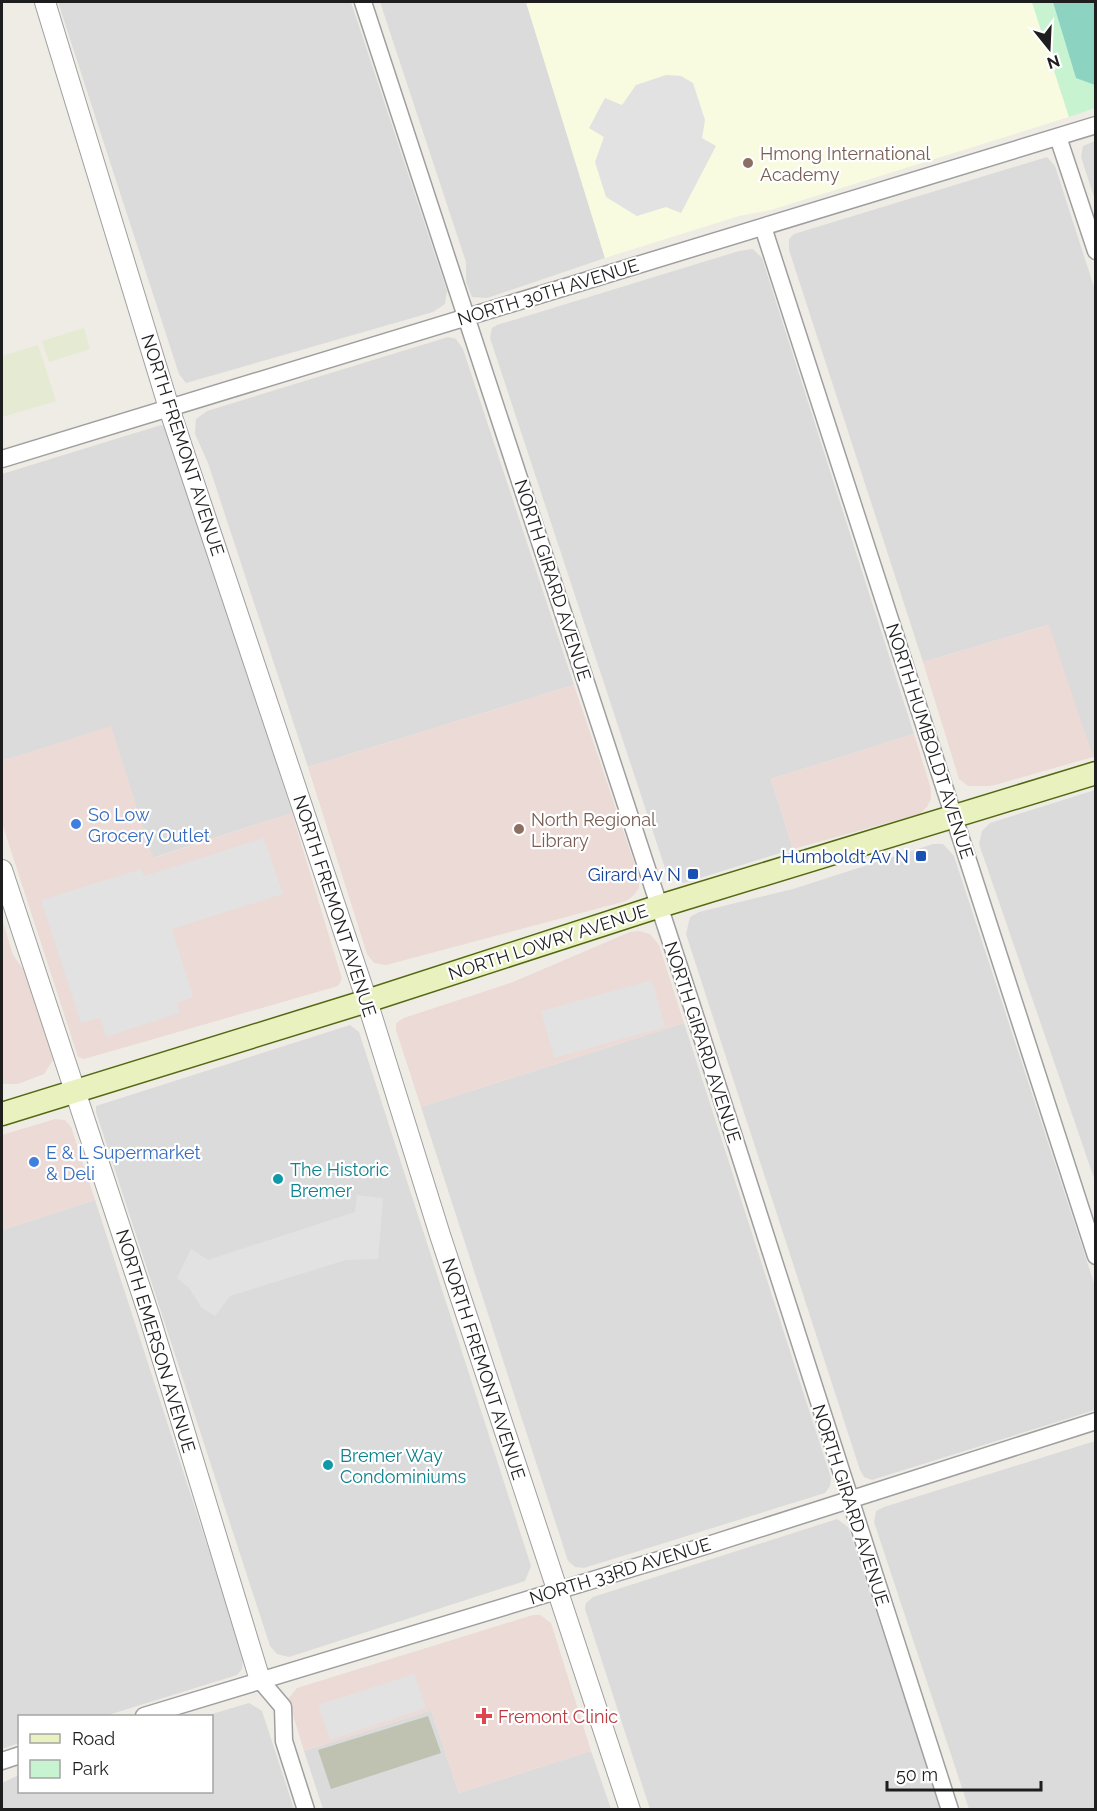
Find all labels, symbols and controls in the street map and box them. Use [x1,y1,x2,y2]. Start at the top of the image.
north arrow [1019,18,1079,78]
text: N [1045,51,1062,73]
place label: Hmong International Academy [760,143,931,185]
marker: Hmong International Academy [741,156,755,170]
street label: NORTH 30TH AVENUE [455,254,641,330]
street label: NORTH FREMONT AVENUE [137,332,229,558]
street label: NORTH GIRARD AVENUE [510,477,596,683]
street label: NORTH HUMBOLDT AVENUE [882,621,978,861]
street label: NORTH FREMONT AVENUE [289,793,381,1019]
place label: So Low Grocery Outlet [88,804,210,846]
place label: North Regional Library [531,809,656,851]
marker: So Low Grocery Outlet [69,817,83,831]
marker: North Regional Library [512,822,526,836]
place label: Humboldt Av N [781,846,909,867]
marker: Humboldt Av N [914,849,928,863]
place label: Girard Av N [588,864,681,885]
marker: Girard Av N [686,867,700,881]
street label: NORTH LOWRY AVENUE [445,900,651,984]
street label: NORTH GIRARD AVENUE [660,939,746,1145]
place label: E & L Supermarket & Deli [46,1142,201,1184]
marker: E & L Supermarket & Deli [27,1155,41,1169]
place label: The Historic Bremer [290,1159,389,1201]
marker: The Historic Bremer [271,1172,285,1186]
street label: NORTH EMERSON AVENUE [112,1227,200,1455]
street label: NORTH FREMONT AVENUE [438,1256,530,1482]
street label: NORTH GIRARD AVENUE [808,1402,894,1608]
place label: Bremer Way Condominiums [340,1445,467,1487]
marker: Bremer Way Condominiums [321,1458,335,1472]
street label: NORTH 33RD AVENUE [527,1533,713,1609]
place label: Fremont Clinic [498,1706,618,1727]
marker: Fremont Clinic [475,1707,493,1725]
legend [18,1715,213,1793]
text: Road [72,1728,115,1749]
scale bar [887,1754,1042,1792]
text: Park [72,1758,109,1779]
text: 50 m [896,1764,938,1785]

